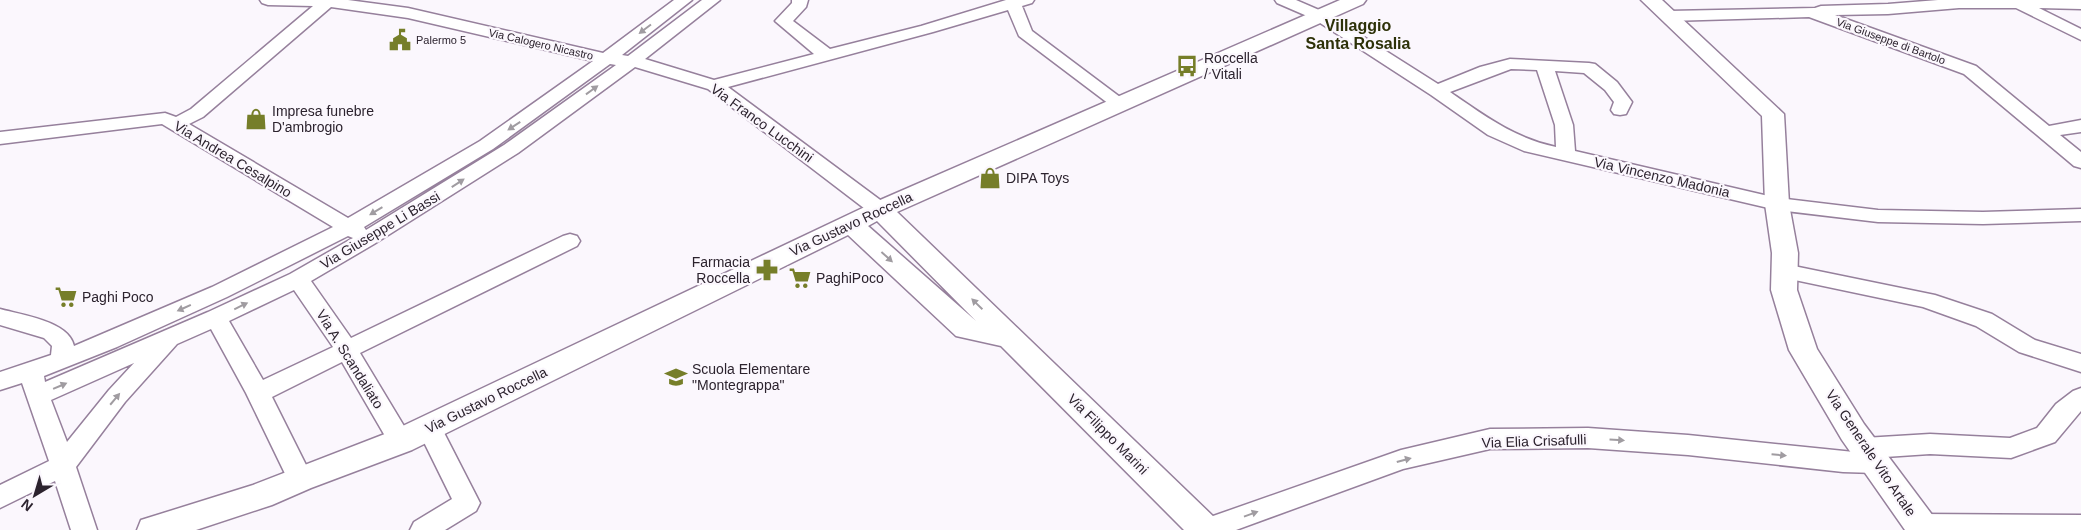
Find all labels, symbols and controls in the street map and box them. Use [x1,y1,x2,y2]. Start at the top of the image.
street label: Via Giuseppe di Bartolo [1835,16,1947,66]
district label: Villaggio Santa Rosalia [1306,17,1411,52]
one-way arrow [639,24,652,35]
street label: Via Calogero Nicastro [488,26,594,62]
public building icon: Palermo 5 [387,27,413,53]
place label: Palermo 5 [416,34,466,46]
place label: Roccella / Vitali [1204,50,1258,82]
bus stop icon: Roccella / Vitali [1174,53,1200,79]
street label: Via Franco Lucchini [708,80,816,166]
one-way arrow [585,85,598,96]
place label: Impresa funebre D'ambrogio [272,103,374,135]
shop icon: Impresa funebre D'ambrogio [243,106,269,132]
street label: Via Andrea Cesalpino [171,118,295,201]
one-way arrow [507,121,521,131]
street label: Via Vincenzo Madonia [1593,154,1732,200]
shop icon: DIPA Toys [977,165,1003,191]
place label: DIPA Toys [1006,170,1069,186]
one-way arrow [452,178,465,188]
street label: Via Giuseppe Li Bassi [317,188,443,272]
street label: Via Gustavo Roccella [787,188,915,259]
one-way arrow [370,207,383,216]
one-way arrow [881,251,893,263]
place label: Farmacia Roccella [692,254,750,286]
pharmacy icon: Farmacia Roccella [754,257,780,283]
supermarket icon: PaghiPoco [787,265,813,291]
place label: PaghiPoco [816,270,884,286]
supermarket icon: Paghi Poco [53,284,79,310]
place label: Paghi Poco [82,289,154,305]
one-way arrow [971,298,983,310]
one-way arrow [234,302,248,310]
one-way arrow [177,305,191,313]
street label: Via A. Scandaliato [313,307,387,411]
place label: Scuola Elementare "Montegrappa" [692,361,811,393]
street label: Via Gustavo Roccella [422,363,550,436]
school or university icon: Scuola Elementare "Montegrappa" [663,364,689,390]
one-way arrow [53,381,67,389]
street label: Via Generale Vito Artale [1823,387,1919,519]
street label: Via Filippo Marini [1064,390,1152,478]
one-way arrow [110,393,121,406]
street label: Via Elia Crisafulli [1481,431,1587,451]
one-way arrow [1609,436,1625,444]
one-way arrow [1771,451,1787,459]
one-way arrow [1397,455,1412,463]
north arrow [10,470,60,520]
text: N [18,496,36,515]
one-way arrow [1244,510,1259,518]

